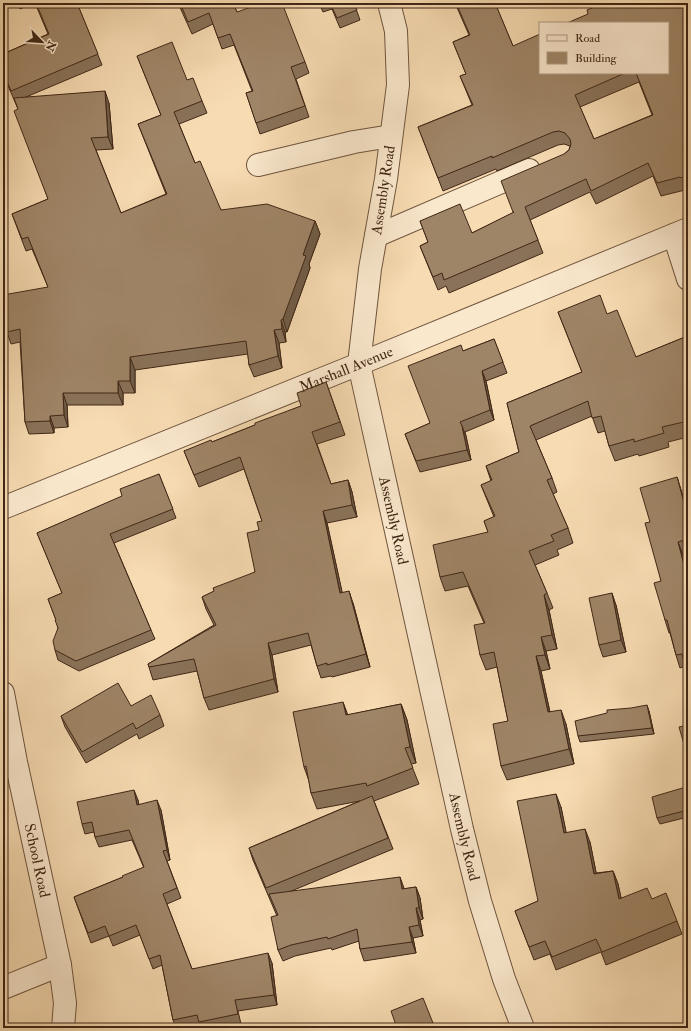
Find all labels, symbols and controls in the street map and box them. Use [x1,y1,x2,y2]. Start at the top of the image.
north arrow [22,22,62,62]
legend [539,22,669,74]
text: Road [575,31,600,46]
text: N [42,38,59,54]
text: Building [575,51,618,66]
street label: Assembly Road [367,144,400,237]
street label: Marshall Avenue [296,342,396,397]
street label: Assembly Road [374,474,412,567]
street label: Assembly Road [444,790,484,883]
street label: School Road [20,822,54,900]

